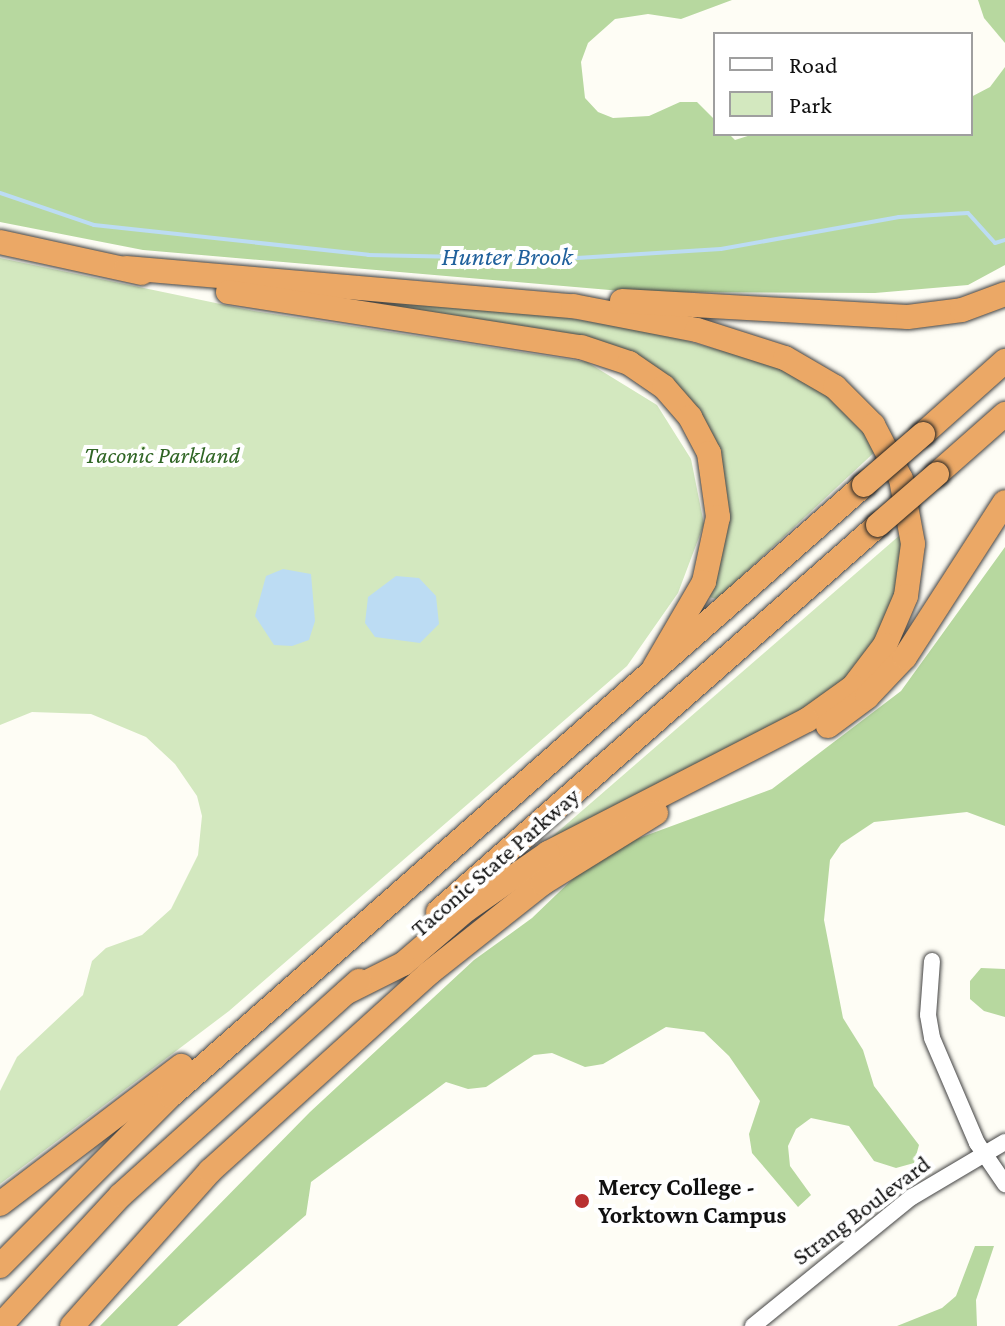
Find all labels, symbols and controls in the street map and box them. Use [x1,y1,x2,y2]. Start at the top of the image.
legend [713,32,973,136]
text: Road [789,51,838,78]
text: Park [789,91,832,118]
water label: Hunter Brook [441,241,573,273]
park label: Taconic Parkland [84,441,240,469]
street label: Taconic State Parkway [405,781,585,943]
street label: Strang Boulevard [787,1149,935,1271]
place label: Mercy College - Yorktown Campus [598,1173,786,1229]
marker: Mercy College - Yorktown Campus [573,1192,591,1210]

